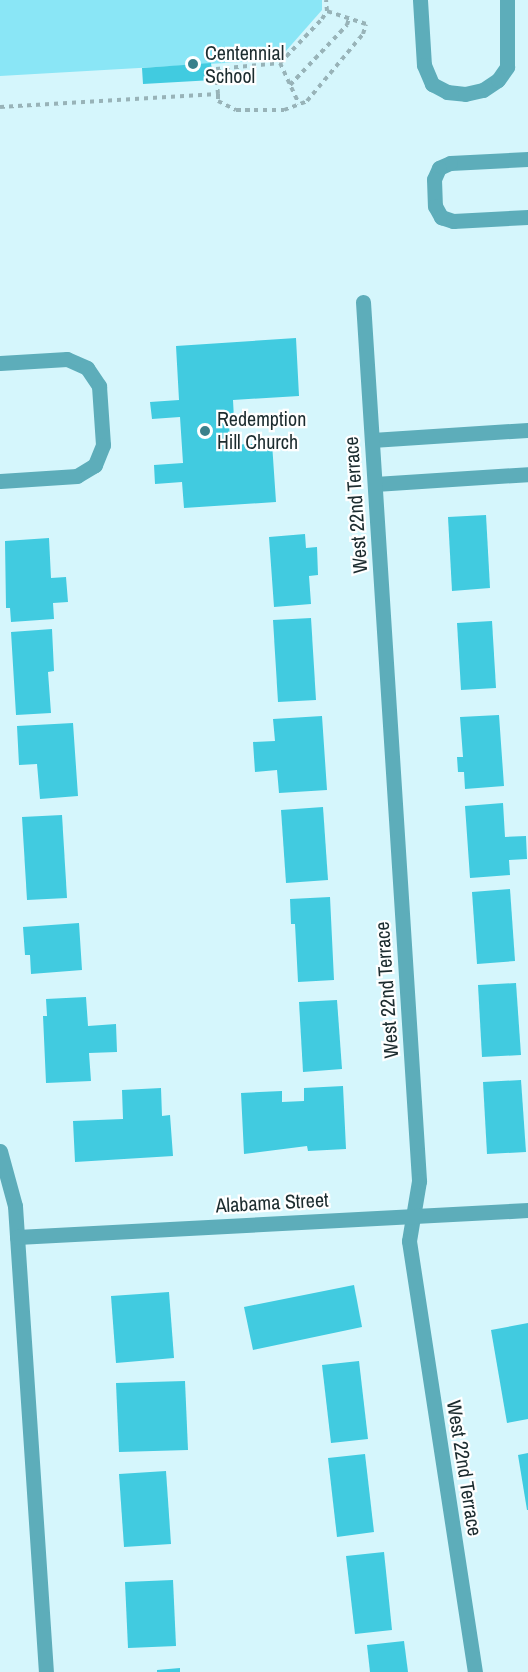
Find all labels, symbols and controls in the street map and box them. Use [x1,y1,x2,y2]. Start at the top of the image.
place label: Centennial School [205,40,284,87]
marker: Centennial School [186,57,200,71]
place label: Redemption Hill Church [217,407,306,454]
marker: Redemption Hill Church [198,424,212,438]
street label: West 22nd Terrace [338,436,372,574]
street label: West 22nd Terrace [369,921,403,1059]
street label: Alabama Street [215,1187,329,1217]
street label: West 22nd Terrace [442,1398,488,1538]

